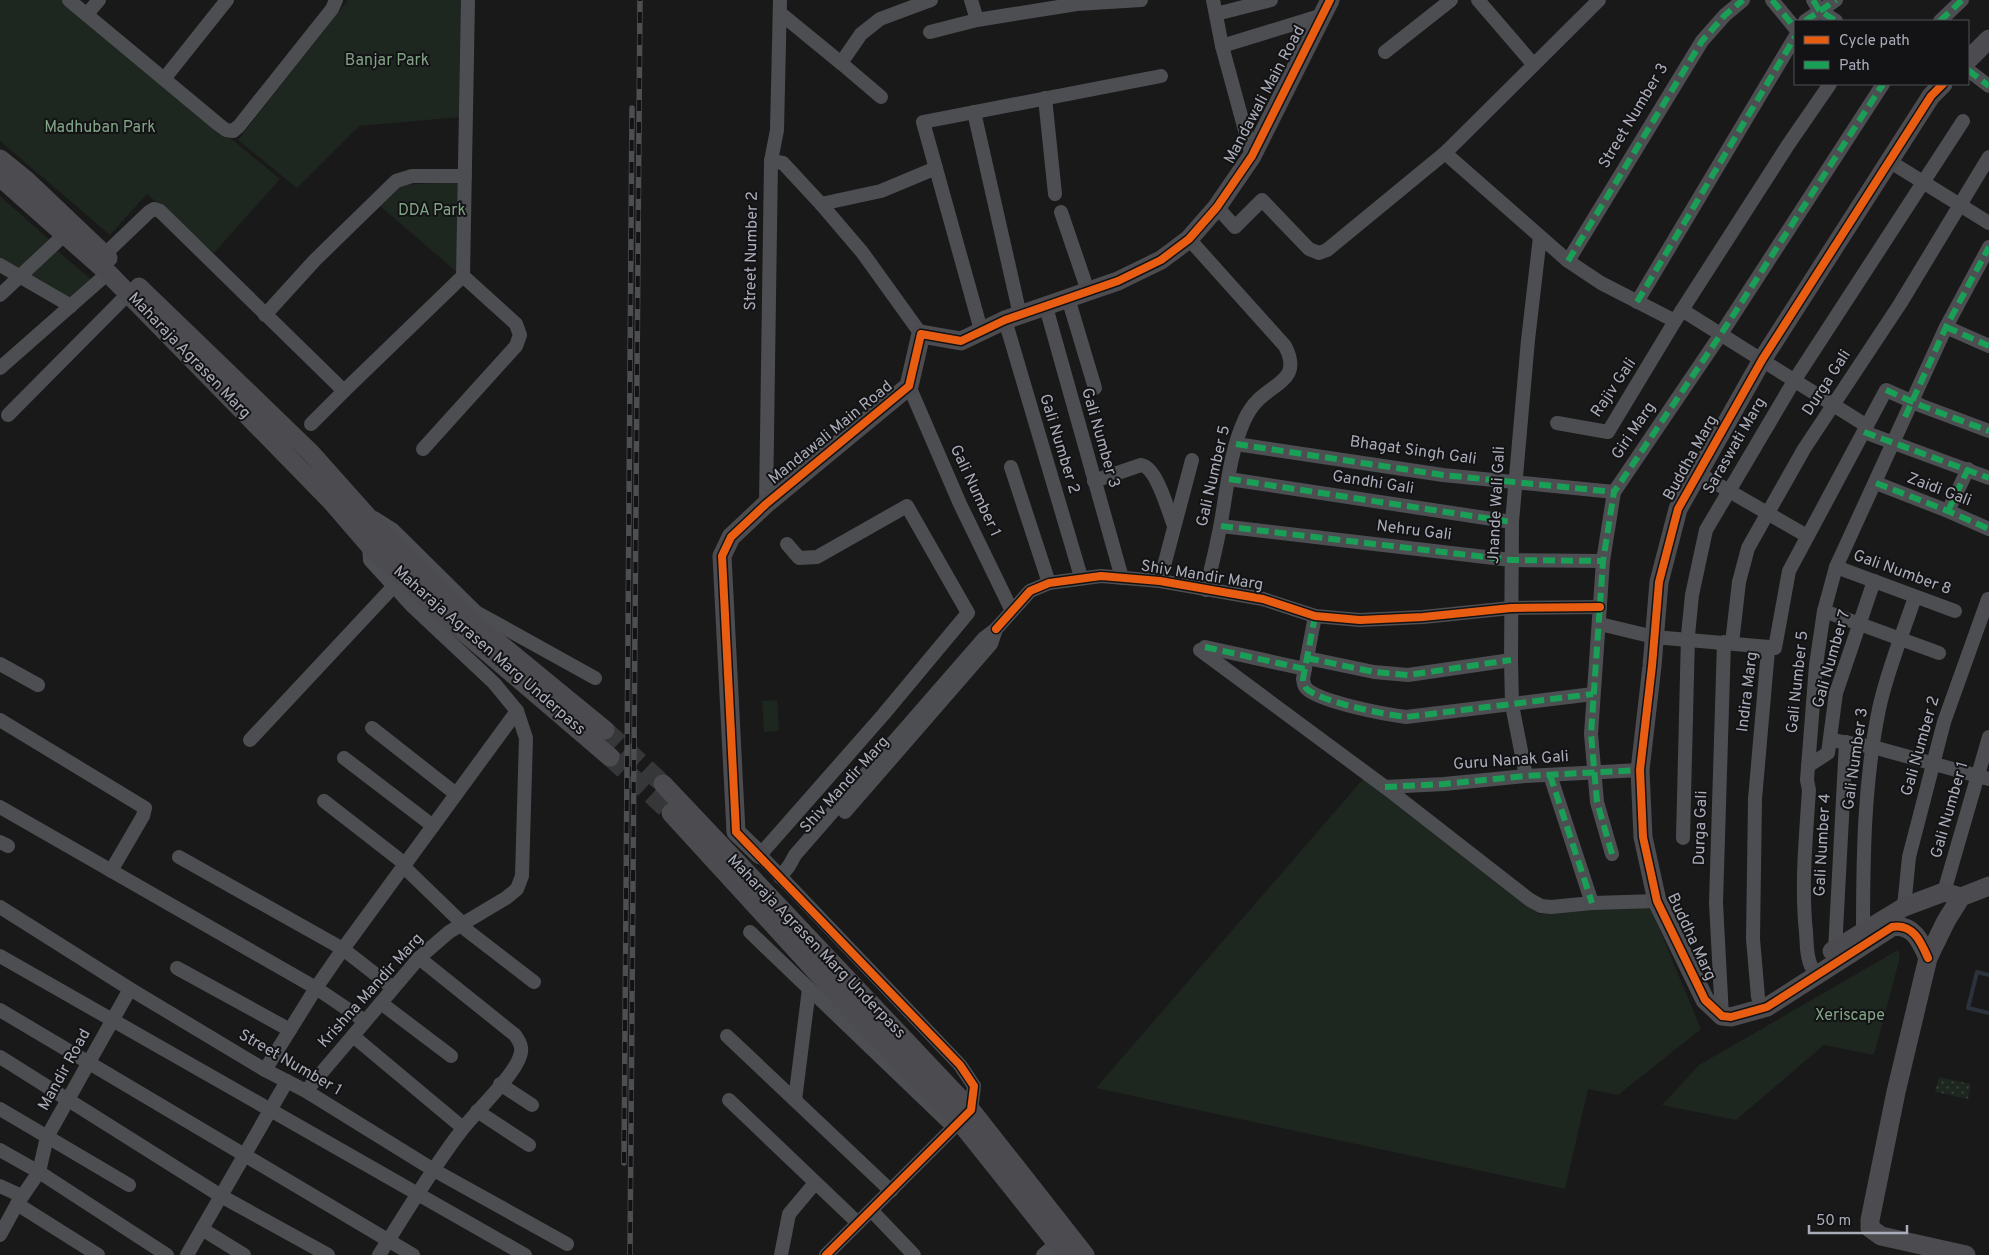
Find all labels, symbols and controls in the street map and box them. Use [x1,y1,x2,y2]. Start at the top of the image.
legend [1794,20,1969,85]
street label: Mandawali Main Road [1220,22,1310,168]
text: Cycle path [1839,32,1910,51]
park label: Banjar Park [345,51,429,71]
text: Path [1839,57,1870,76]
street label: Street Number 3 [1595,60,1673,172]
park label: Madhuban Park [44,118,156,138]
street label: Street Number 2 [741,191,763,311]
park label: DDA Park [398,201,466,221]
street label: Maharaja Agrasen Marg [124,289,254,423]
street label: Durga Gali [1798,346,1856,420]
street label: Rajiv Gali [1587,355,1641,421]
street label: Mandawali Main Road [765,377,897,489]
street label: Gali Number 3 [1076,386,1124,490]
street label: Gali Number 2 [1034,392,1084,496]
street label: Saraswati Marg [1699,394,1771,498]
street label: Giri Marg [1608,399,1660,463]
street label: Buddha Marg [1659,412,1723,504]
street label: Gali Number 5 [1193,423,1235,529]
street label: Bhagat Singh Gali [1348,432,1478,470]
street label: Gali Number 1 [945,442,1005,540]
street label: Jhande Wali Gali [1484,446,1510,564]
street label: Gandhi Gali [1331,467,1415,499]
street label: Zaidi Gali [1904,469,1974,511]
street label: Nehru Gali [1375,516,1453,546]
street label: Gali Number 8 [1850,546,1954,600]
street label: Shiv Mandir Marg [1139,556,1265,596]
street label: Maharaja Agrasen Marg Underpass [389,562,589,740]
street label: Gali Number 7 [1808,608,1856,710]
street label: Gali Number 5 [1783,630,1813,734]
street label: Indira Marg [1733,651,1763,733]
street label: Gali Number 2 [1897,694,1945,798]
street label: Gali Number 3 [1839,707,1873,811]
street label: Shiv Mandir Marg [796,732,894,838]
street label: Guru Nanak Gali [1453,747,1569,775]
street label: Gali Number 1 [1927,759,1973,861]
street label: Durga Gali [1690,790,1712,866]
street label: Gali Number 4 [1810,793,1836,897]
street label: Maharaja Agrasen Marg Underpass [723,851,909,1043]
street label: Buddha Marg [1662,890,1720,984]
street label: Krishna Mandir Marg [314,929,428,1053]
park label: Xeriscape [1815,1006,1885,1026]
street label: Street Number 1 [235,1025,345,1101]
street label: Mandir Road [34,1026,96,1114]
scale bar [1809,1202,1906,1234]
text: 50 m [1816,1212,1851,1231]

